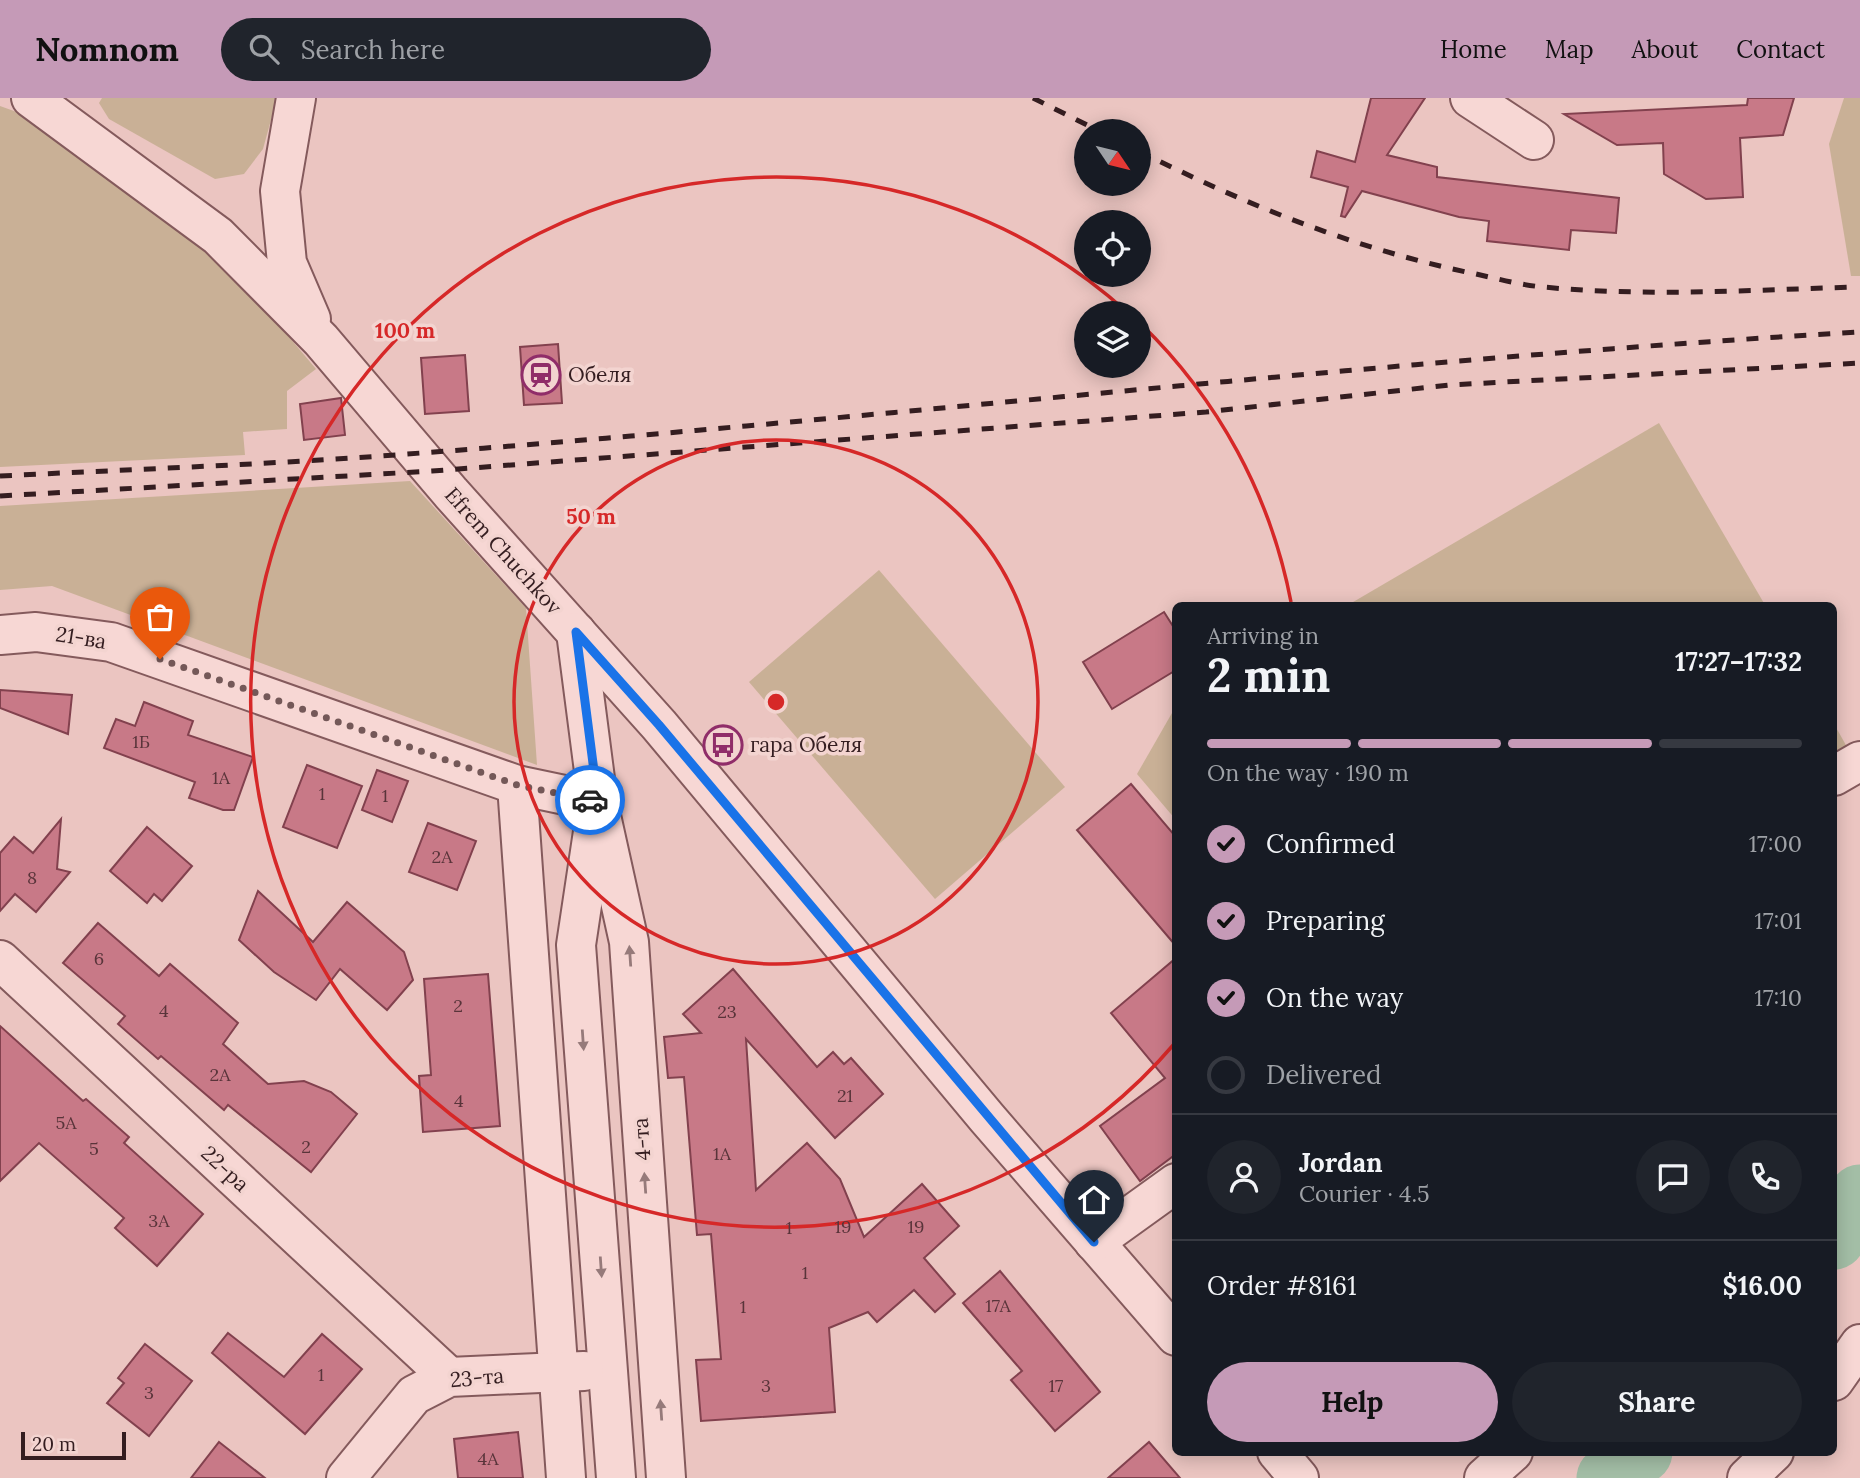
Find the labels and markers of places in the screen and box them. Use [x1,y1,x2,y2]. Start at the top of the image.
station icon: Обеля [520,354,562,396]
place label: Обеля [568,361,631,388]
pin [130,587,190,659]
centre of rings [764,690,788,714]
bus stop icon: гара Обеля [702,724,744,766]
place label: гара Обеля [750,731,862,758]
pin [1064,1170,1124,1242]

